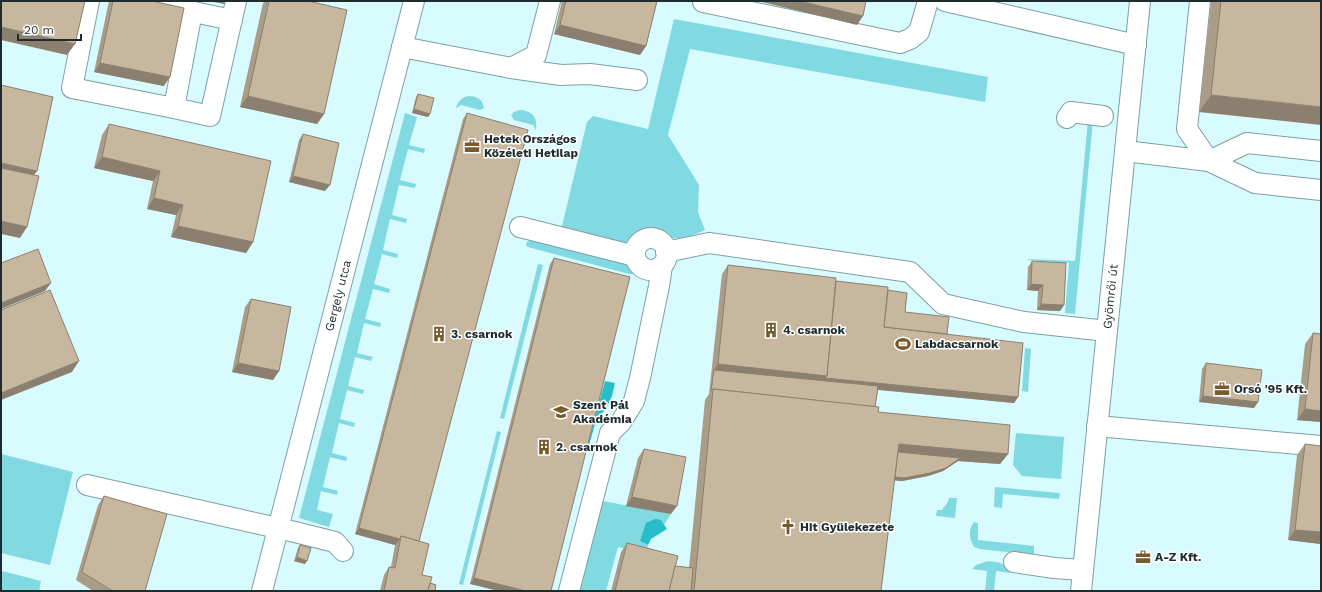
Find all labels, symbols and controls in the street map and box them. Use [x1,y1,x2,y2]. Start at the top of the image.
scale bar [18,16,81,42]
text: 20 m [24,23,54,37]
place label: Hetek Országos Közéleti Hetilap [484,132,578,160]
office icon: Hetek Országos Közéleti Hetilap [463,137,481,155]
street label: Gergely utca [322,258,354,333]
street label: Gyömrői út [1100,263,1121,330]
building icon: 4. csarnok [762,321,780,339]
place label: 4. csarnok [783,323,846,337]
building icon: 3. csarnok [430,325,448,343]
place label: 3. csarnok [451,327,513,341]
sports icon: Labdacsarnok [894,335,912,353]
place label: Labdacsarnok [915,337,999,351]
office icon: Orsó '95 Kft. [1213,380,1231,398]
place label: Orsó '95 Kft. [1234,382,1307,396]
place label: Szent Pál Akadémia [573,398,632,426]
school or university icon: Szent Pál Akadémia [552,403,570,421]
building icon: 2. csarnok [535,438,553,456]
place label: 2. csarnok [556,440,618,454]
church icon: Hit Gyülekezete [779,518,797,536]
place label: Hit Gyülekezete [800,520,894,534]
office icon: A-Z Kft. [1134,548,1152,566]
place label: A-Z Kft. [1155,550,1201,564]

